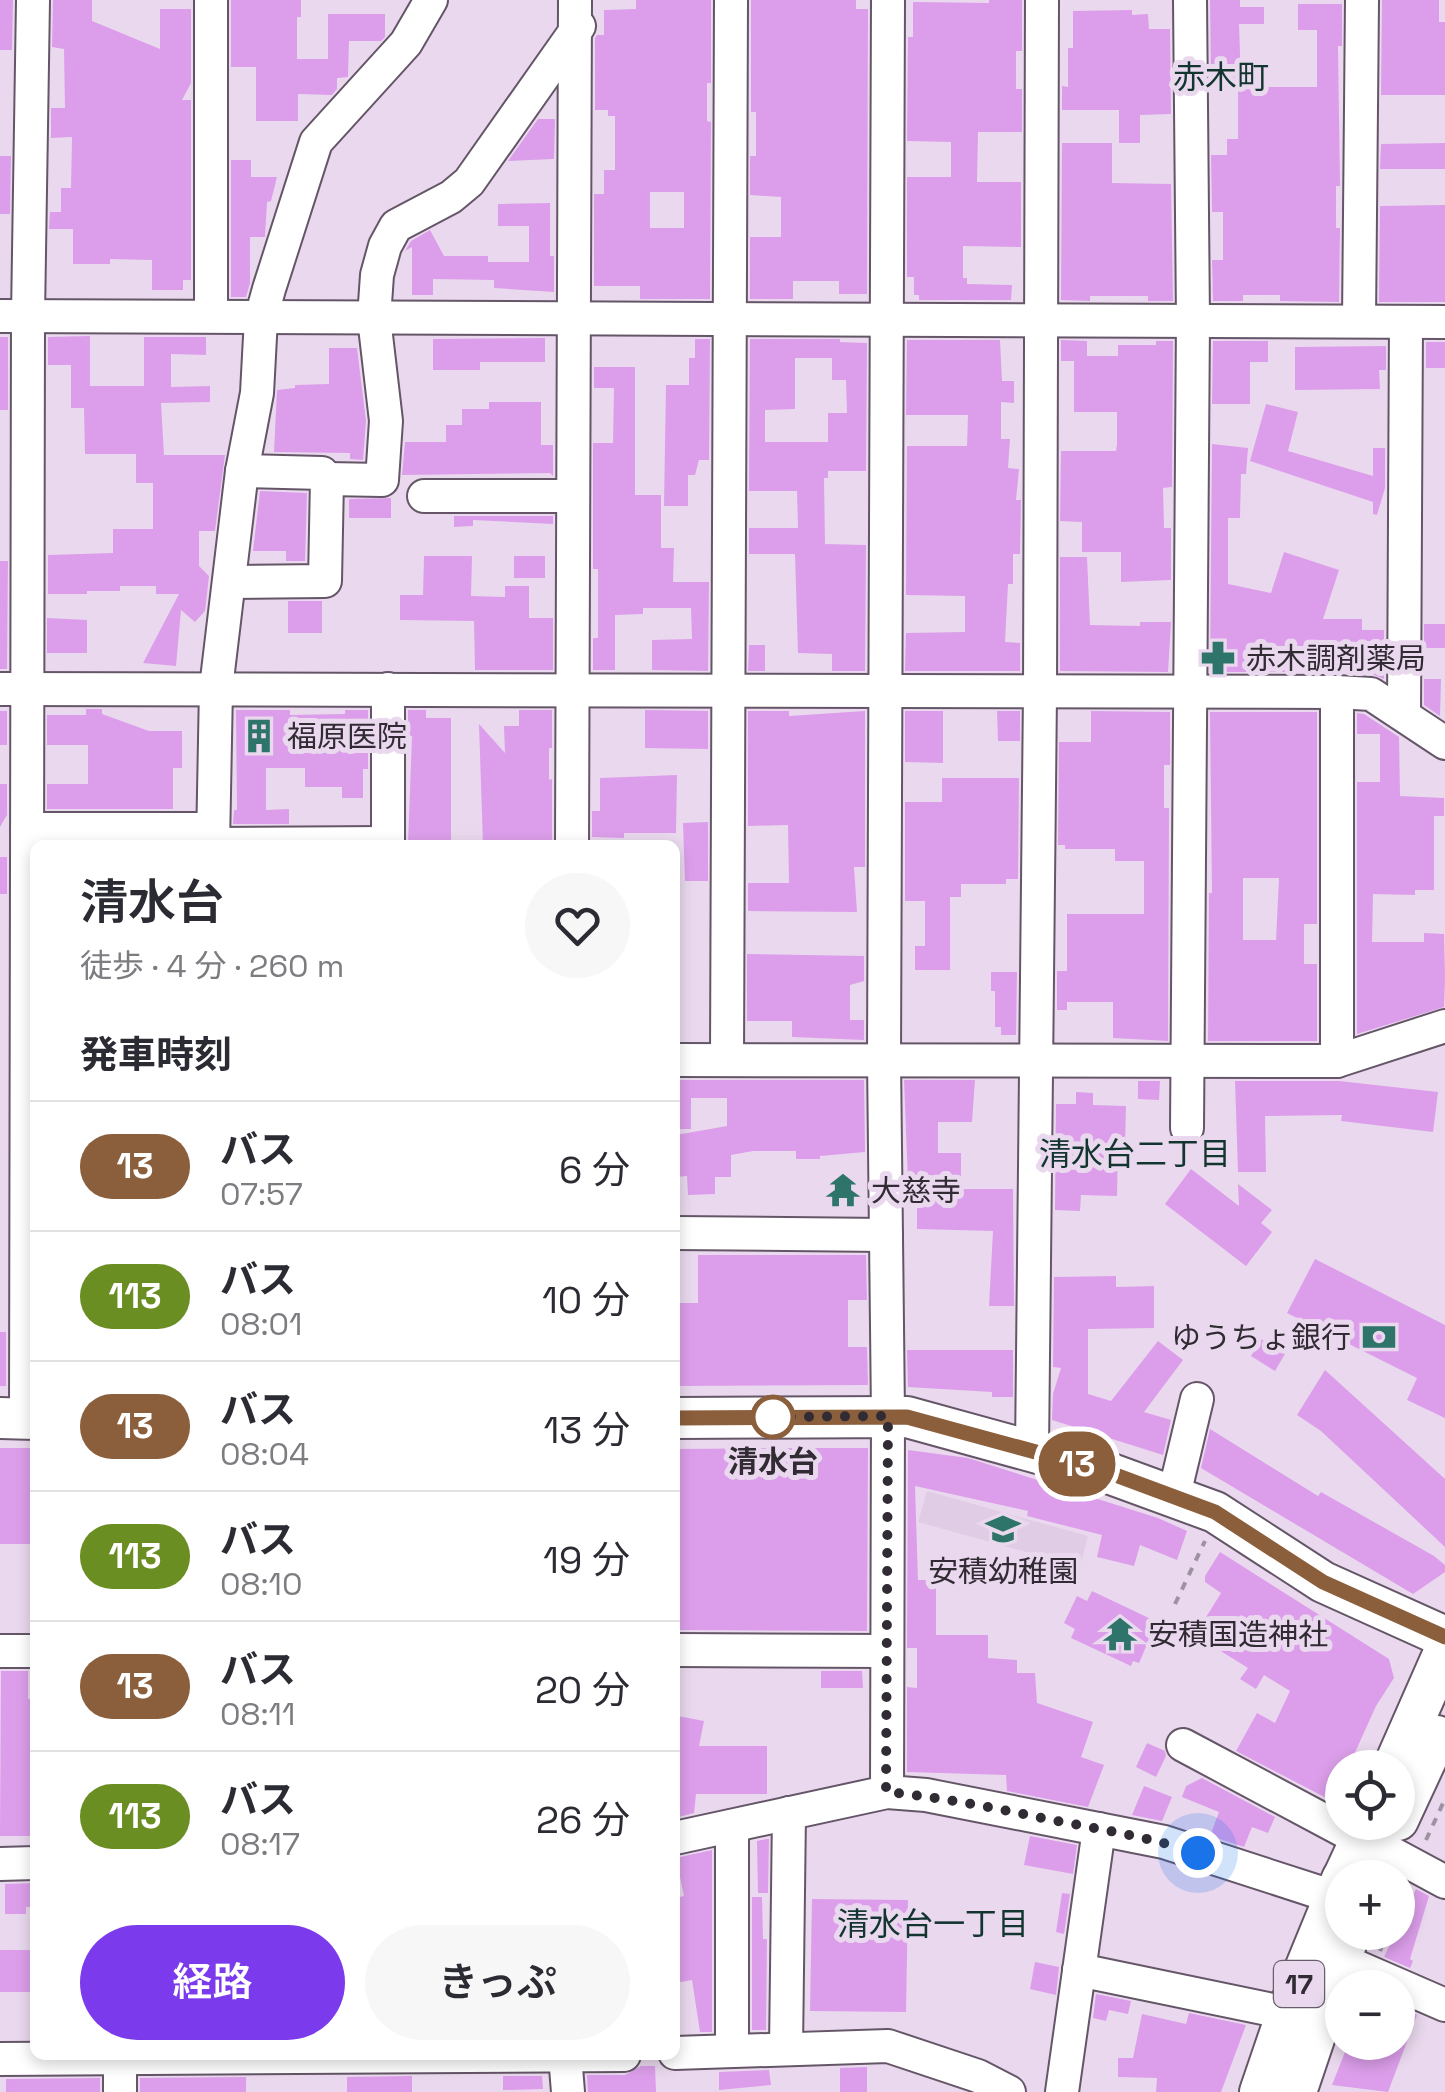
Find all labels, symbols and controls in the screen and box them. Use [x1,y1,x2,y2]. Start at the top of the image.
district label: 赤木町 [1173,57,1269,97]
pharmacy icon: 赤木調剤薬局 [1199,639,1237,677]
place label: 赤木調剤薬局 [1246,639,1426,678]
building icon: 福原医院 [240,717,278,755]
place label: 福原医院 [287,717,407,756]
text: 清水台 [80,872,224,933]
button: heart [525,873,630,978]
text: 徒歩 · 4 分 · 260 m [80,946,344,986]
text: 発車時刻 [80,1031,232,1079]
text: バス [220,1126,296,1174]
district label: 清水台二丁目 [1039,1134,1231,1174]
text: 13 [116,1144,154,1188]
text: 6 分 [559,1146,630,1194]
temple icon: 大慈寺 [824,1171,862,1209]
place label: 大慈寺 [871,1171,961,1210]
text: 07:57 [220,1174,303,1214]
text: バス [220,1256,296,1304]
text: 113 [109,1274,161,1318]
text: 10 分 [542,1276,630,1324]
text: 08:01 [220,1304,302,1344]
place label: ゆうちょ銀行 [1171,1318,1351,1357]
bank icon: ゆうちょ銀行 [1360,1318,1398,1356]
text: バス [220,1386,296,1434]
marker: 清水台 [752,1396,794,1438]
text: 13 [116,1404,154,1448]
text: 13 分 [543,1406,630,1454]
line badge: 13 [1032,1432,1122,1496]
text: 08:04 [220,1434,309,1474]
place label: 清水台 [728,1442,818,1481]
text: 13 [1058,1442,1096,1486]
school or university icon: 安積幼稚園 [984,1510,1022,1548]
text: バス [220,1516,296,1564]
text: 113 [109,1534,161,1578]
text: 19 分 [543,1536,630,1584]
place label: 安積幼稚園 [928,1552,1078,1591]
text: 08:10 [220,1564,302,1604]
temple icon: 安積国造神社 [1101,1615,1139,1653]
place label: 安積国造神社 [1148,1615,1328,1654]
text: バス [220,1646,296,1694]
text: 13 [116,1664,154,1708]
text: 20 分 [535,1666,630,1714]
text: 08:11 [220,1694,295,1734]
map controls [1325,1750,1415,2060]
button: locate [1325,1750,1415,1840]
text: バス [220,1776,296,1824]
text: 113 [109,1794,161,1838]
text: 26 分 [536,1796,630,1844]
text: 08:17 [220,1824,300,1864]
your location [1173,1828,1223,1878]
button: + [1325,1860,1415,1950]
district label: 清水台一丁目 [837,1904,1029,1944]
button: 経路 [80,1925,345,2040]
button: きっぷ [365,1925,630,2040]
road number: 17 [1274,1961,1324,2007]
button: − [1325,1970,1415,2060]

